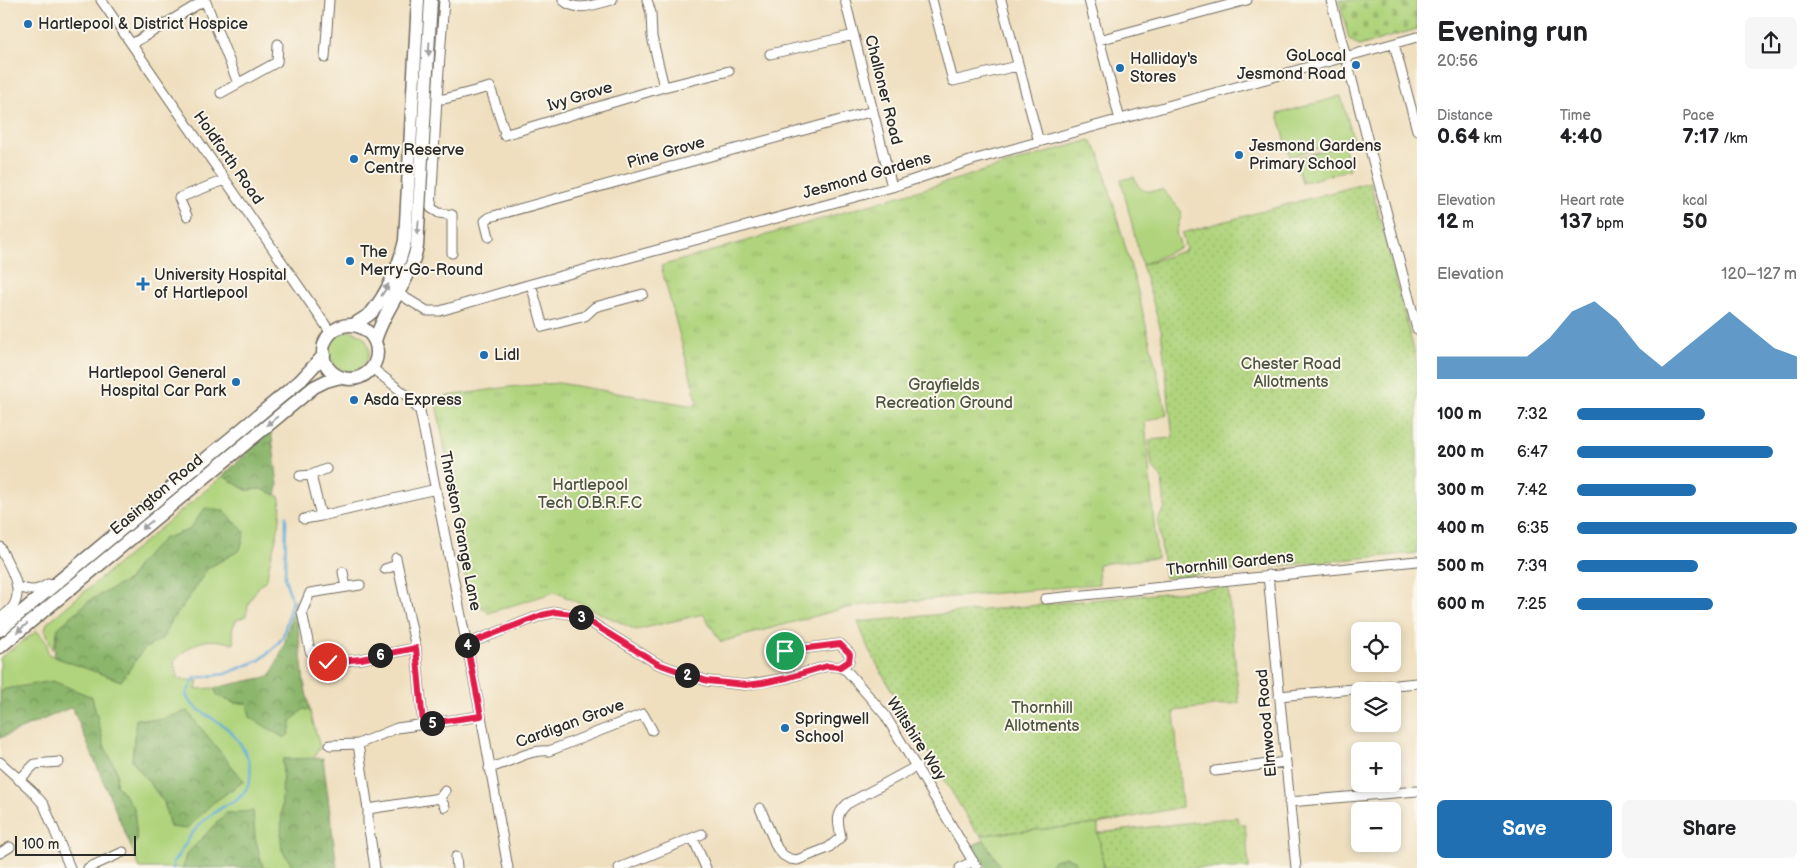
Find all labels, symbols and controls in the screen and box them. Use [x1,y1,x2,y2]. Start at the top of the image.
place label: Hartlepool & District Hospice [38,15,249,34]
text: Evening run [1437,16,1588,49]
button: share [1745,17,1797,69]
marker: Hartlepool & District Hospice [22,18,34,30]
street label: Challoner Road [860,33,906,147]
one-way arrow [424,41,432,57]
place label: GoLocal Jesmond Road [1237,47,1346,84]
place label: Halliday's Stores [1130,50,1198,87]
text: 20:56 [1437,52,1478,71]
marker: GoLocal Jesmond Road [1350,59,1362,71]
marker: Halliday's Stores [1114,62,1126,74]
street label: Ivy Grove [545,78,615,116]
text: Distance [1437,107,1493,124]
text: Time [1560,107,1591,124]
text: Pace [1682,107,1714,124]
street label: Holdforth Road [189,108,267,208]
text: 0.64 [1437,124,1480,149]
text: 4:40 [1560,124,1603,149]
text: 7:17 [1682,124,1719,149]
text: km [1480,130,1502,147]
text: /km [1719,130,1748,147]
street label: Pine Grove [625,133,708,173]
place label: Jesmond Gardens Primary School [1249,137,1381,174]
place label: Army Reserve Centre [364,141,465,178]
street label: Jesmond Gardens [801,149,933,203]
marker: Jesmond Gardens Primary School [1233,149,1245,161]
marker: Army Reserve Centre [348,153,360,165]
text: Elevation [1437,192,1495,209]
text: Heart rate [1560,192,1624,209]
text: kcal [1682,192,1707,209]
text: 12 [1437,209,1458,234]
text: 137 [1560,209,1592,234]
text: 50 [1682,209,1708,234]
text: m [1458,215,1474,232]
text: bpm [1592,215,1624,232]
one-way arrow [414,221,422,237]
place label: The Merry-Go-Round [360,243,483,280]
marker: The Merry-Go-Round [344,255,356,267]
text: Elevation [1437,265,1504,284]
text: 120–127 m [1721,265,1797,284]
place label: University Hospital of Hartlepool [154,266,287,303]
marker: University Hospital of Hartlepool [136,277,150,291]
one-way arrow [381,284,390,297]
place label: Lidl [494,346,520,365]
marker: Lidl [478,349,490,361]
park label: Chester Road Allotments [1241,355,1341,392]
place label: Hartlepool General Hospital Car Park [88,364,226,401]
marker: Hartlepool General Hospital Car Park [230,376,242,388]
park label: Grayfields Recreation Ground [875,376,1013,413]
place label: Asda Express [364,391,462,410]
marker: Asda Express [348,394,360,406]
text: 100 m [1437,405,1482,424]
text: 7:32 [1517,405,1547,424]
one-way arrow [266,415,279,426]
text: 200 m [1437,443,1484,462]
text: 6:47 [1517,443,1548,462]
street label: Throston Grange Lane [435,450,485,613]
street label: Easington Road [107,451,207,539]
park label: Hartlepool Tech O.B.R.F.C [538,476,642,513]
text: 300 m [1437,481,1484,500]
text: 7:42 [1517,481,1547,500]
one-way arrow [141,519,154,530]
text: 400 m [1437,519,1484,538]
text: 6:35 [1517,519,1549,538]
street label: Thornhill Gardens [1165,548,1295,580]
text: 500 m [1437,557,1484,576]
text: 7:39 [1517,557,1547,576]
text: 600 m [1437,595,1485,614]
text: 7:25 [1517,595,1547,614]
pin: 3 [568,604,594,630]
text: 3 [577,609,586,626]
map controls [1351,622,1401,852]
button: locate [1351,622,1401,672]
one-way arrow [16,623,29,634]
pin [764,630,806,672]
pin: 4 [454,632,480,658]
text: 4 [463,637,472,654]
icon: arrive [771,637,799,665]
pin [307,641,349,683]
pin: 6 [368,642,392,668]
text: 6 [376,647,385,664]
icon: check [314,648,342,676]
pin: 2 [674,662,700,688]
text: 2 [683,667,692,684]
street label: Elmwood Road [1253,668,1281,778]
button: layers [1351,682,1401,732]
street label: Wiltshire Way [882,694,950,785]
street label: Cardigan Grove [513,695,627,752]
park label: Thornhill Allotments [1004,699,1080,736]
pin: 5 [420,710,444,736]
place label: Springwell School [795,710,869,747]
text: 5 [428,715,437,732]
marker: Springwell School [779,722,791,734]
button: + [1351,742,1401,792]
button: Save [1437,800,1612,858]
button: Share [1622,800,1797,858]
button: − [1351,802,1401,852]
scale bar [15,833,136,856]
text: 100 m [22,836,59,853]

